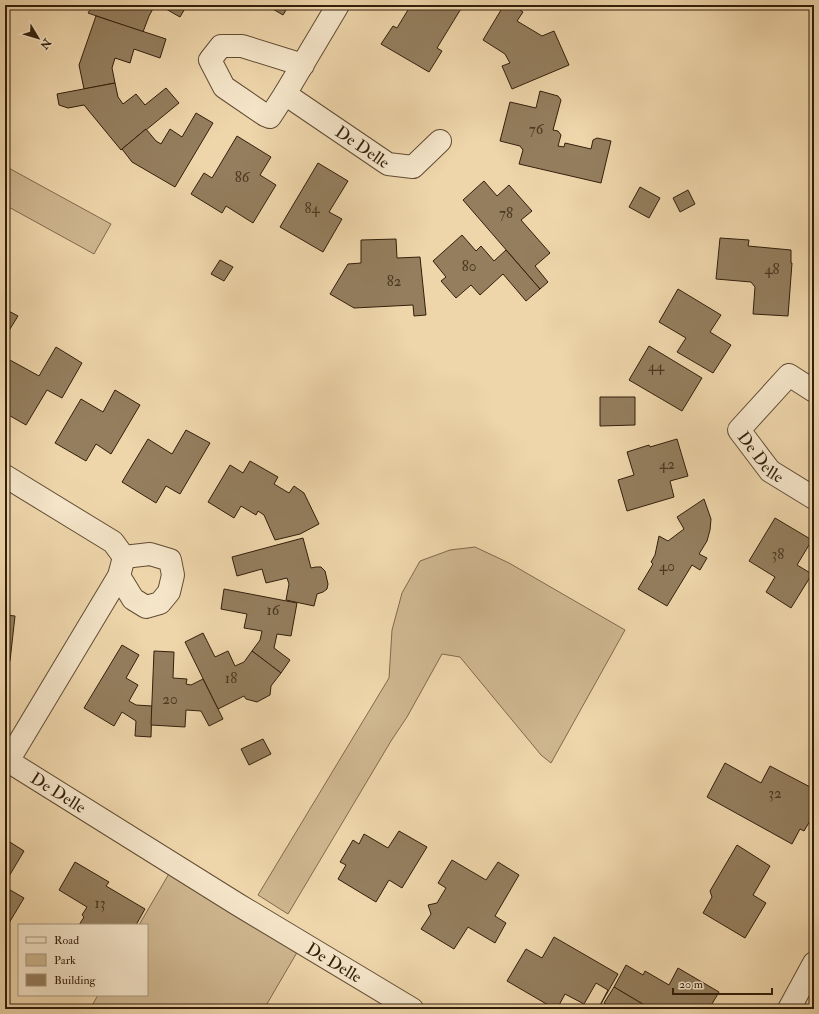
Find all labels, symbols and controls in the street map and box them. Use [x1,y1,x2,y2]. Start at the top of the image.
north arrow [18,18,58,58]
text: N [37,35,54,53]
house number: 76 [529,120,545,139]
street label: De Delle [331,121,394,173]
house number: 86 [235,168,251,187]
house number: 84 [304,199,320,218]
house number: 78 [499,204,513,223]
house number: 80 [462,257,476,276]
house number: 48 [764,260,780,279]
house number: 82 [387,272,402,291]
house number: 44 [648,357,665,376]
street label: De Delle [733,427,787,488]
house number: 42 [659,455,675,474]
house number: 38 [772,545,784,564]
house number: 40 [659,557,675,576]
house number: 16 [267,601,281,620]
house number: 18 [225,669,237,688]
house number: 20 [162,690,178,709]
street label: De Delle [27,768,90,818]
house number: 32 [768,784,782,803]
house number: 13 [94,894,106,913]
legend [18,924,148,996]
text: Road [54,933,79,948]
street label: De Delle [302,938,366,988]
text: Park [54,953,76,968]
scale bar [673,970,772,996]
text: Building [54,973,97,988]
text: 20 m [679,977,704,992]

